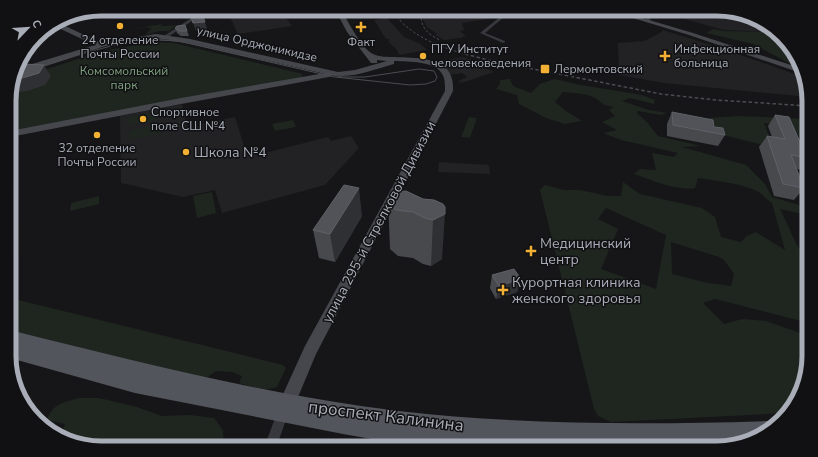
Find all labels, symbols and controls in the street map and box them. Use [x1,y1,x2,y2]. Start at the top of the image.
north arrow [8,8,48,48]
text: С [28,17,45,31]
marker: 24 отделение Почты России [115,21,125,31]
marker: Факт [355,21,367,33]
street label: улица Орджоникидзе [195,22,319,66]
place label: 24 отделение Почты России [80,32,160,62]
place label: Факт [347,34,376,50]
place label: ПГУ Институт человековедения [431,41,531,71]
place label: Инфекционная больница [674,41,760,71]
marker: Инфекционная больница [659,50,671,62]
marker: ПГУ Институт человековедения [418,51,428,61]
place label: Лермонтовский [554,61,643,77]
park label: Комсомольский парк [80,63,168,93]
marker: Лермонтовский [539,63,551,75]
place label: Спортивное поле СШ №4 [151,104,225,134]
marker: Спортивное поле СШ №4 [138,114,148,124]
street label: улица 295-й Стрелковой Дивизии [318,118,440,326]
marker: 32 отделение Почты России [92,130,102,140]
place label: 32 отделение Почты России [57,140,137,170]
place label: Школа №4 [194,143,267,162]
marker: Школа №4 [181,147,191,157]
place label: Медицинский центр [540,234,631,269]
marker: Медицинский центр [525,245,537,257]
place label: Курортная клиника женского здоровья [512,273,641,308]
marker: Курортная клиника женского здоровья [497,284,509,296]
street label: проспект Калинина [307,395,465,437]

